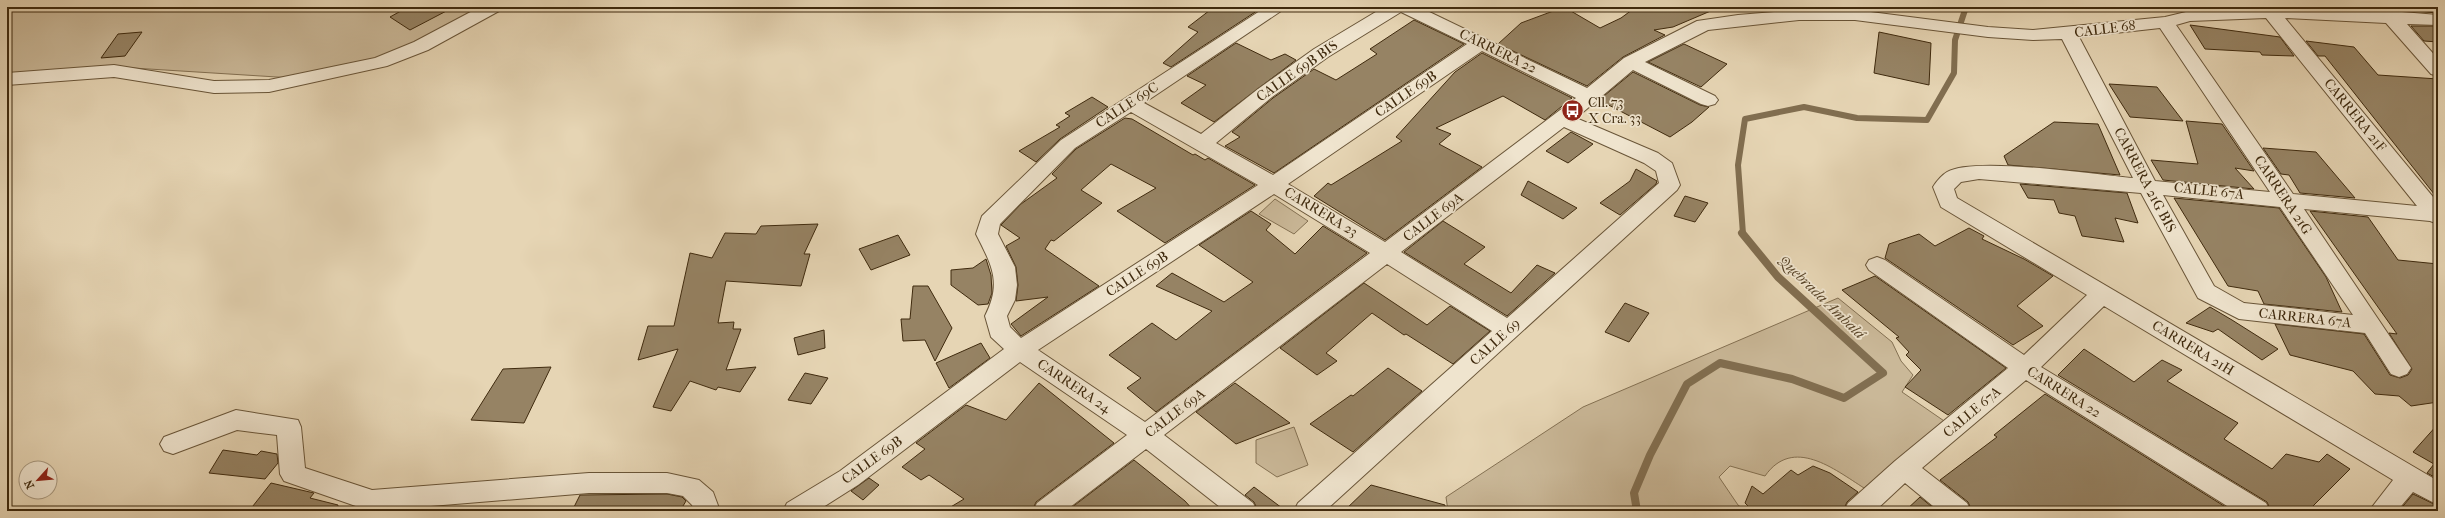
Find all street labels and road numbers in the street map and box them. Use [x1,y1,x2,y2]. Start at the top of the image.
street label: CALLE 68 [2073,17,2137,41]
street label: CARRERA 22 [1457,25,1539,77]
street label: CALLE 69B BIS [1253,37,1341,105]
street label: CALLE 69B [1372,67,1440,121]
street label: CARRERA 21F [2320,75,2390,155]
street label: CALLE 69C [1092,78,1162,132]
street label: CARRERA 21G BIS [2110,125,2180,235]
street label: CARRERA 21G [2250,152,2316,238]
street label: CALLE 67A [2173,179,2246,203]
street label: CARRERA 23 [1281,183,1361,241]
street label: CALLE 69A [1400,188,1467,245]
street label: CALLE 69B [1103,248,1171,300]
street label: CARRERA 67A [2258,305,2353,331]
street label: CALLE 69 [1466,315,1524,369]
street label: CARRERA 21H [2149,317,2237,379]
street label: CARRERA 24 [1034,355,1115,417]
street label: CARRERA 22 [2024,363,2104,421]
street label: CALLE 67A [1940,382,2005,441]
street label: CALLE 69A [1142,384,1209,441]
street label: CALLE 69B [838,432,906,488]

